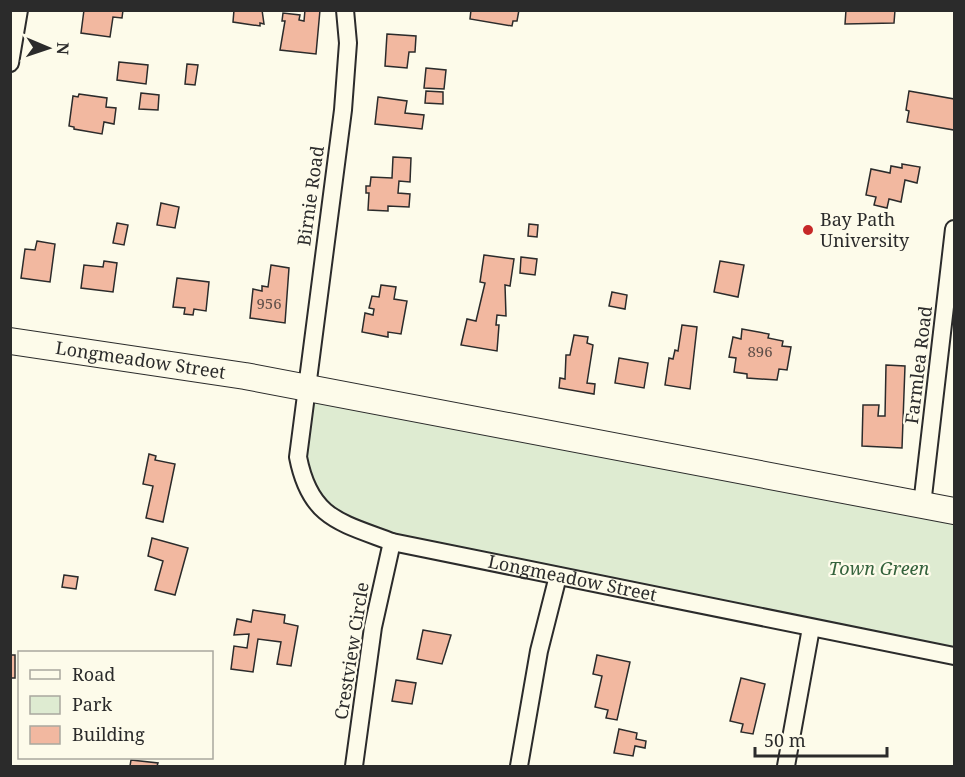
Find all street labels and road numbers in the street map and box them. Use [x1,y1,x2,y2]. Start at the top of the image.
street label: Birnie Road [291,144,329,248]
street label: Farmlea Road [899,304,937,425]
street label: Longmeadow Street [54,335,227,384]
street label: Longmeadow Street [486,549,659,606]
street label: Crestview Circle [328,580,374,721]

